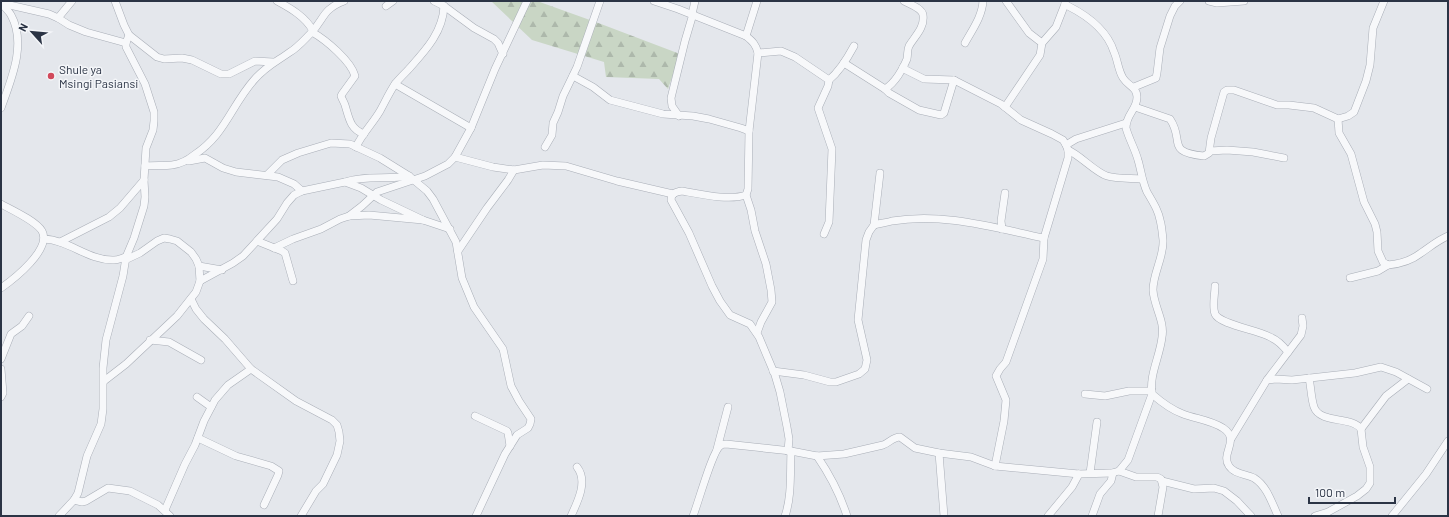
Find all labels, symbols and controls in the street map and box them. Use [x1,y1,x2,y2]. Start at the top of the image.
north arrow [12,12,52,52]
text: N [15,21,30,33]
place label: Shule ya Msingi Pasiansi [59,62,138,90]
marker: Shule ya Msingi Pasiansi [46,71,56,81]
scale bar [1309,479,1395,505]
text: 100 m [1315,485,1345,499]

